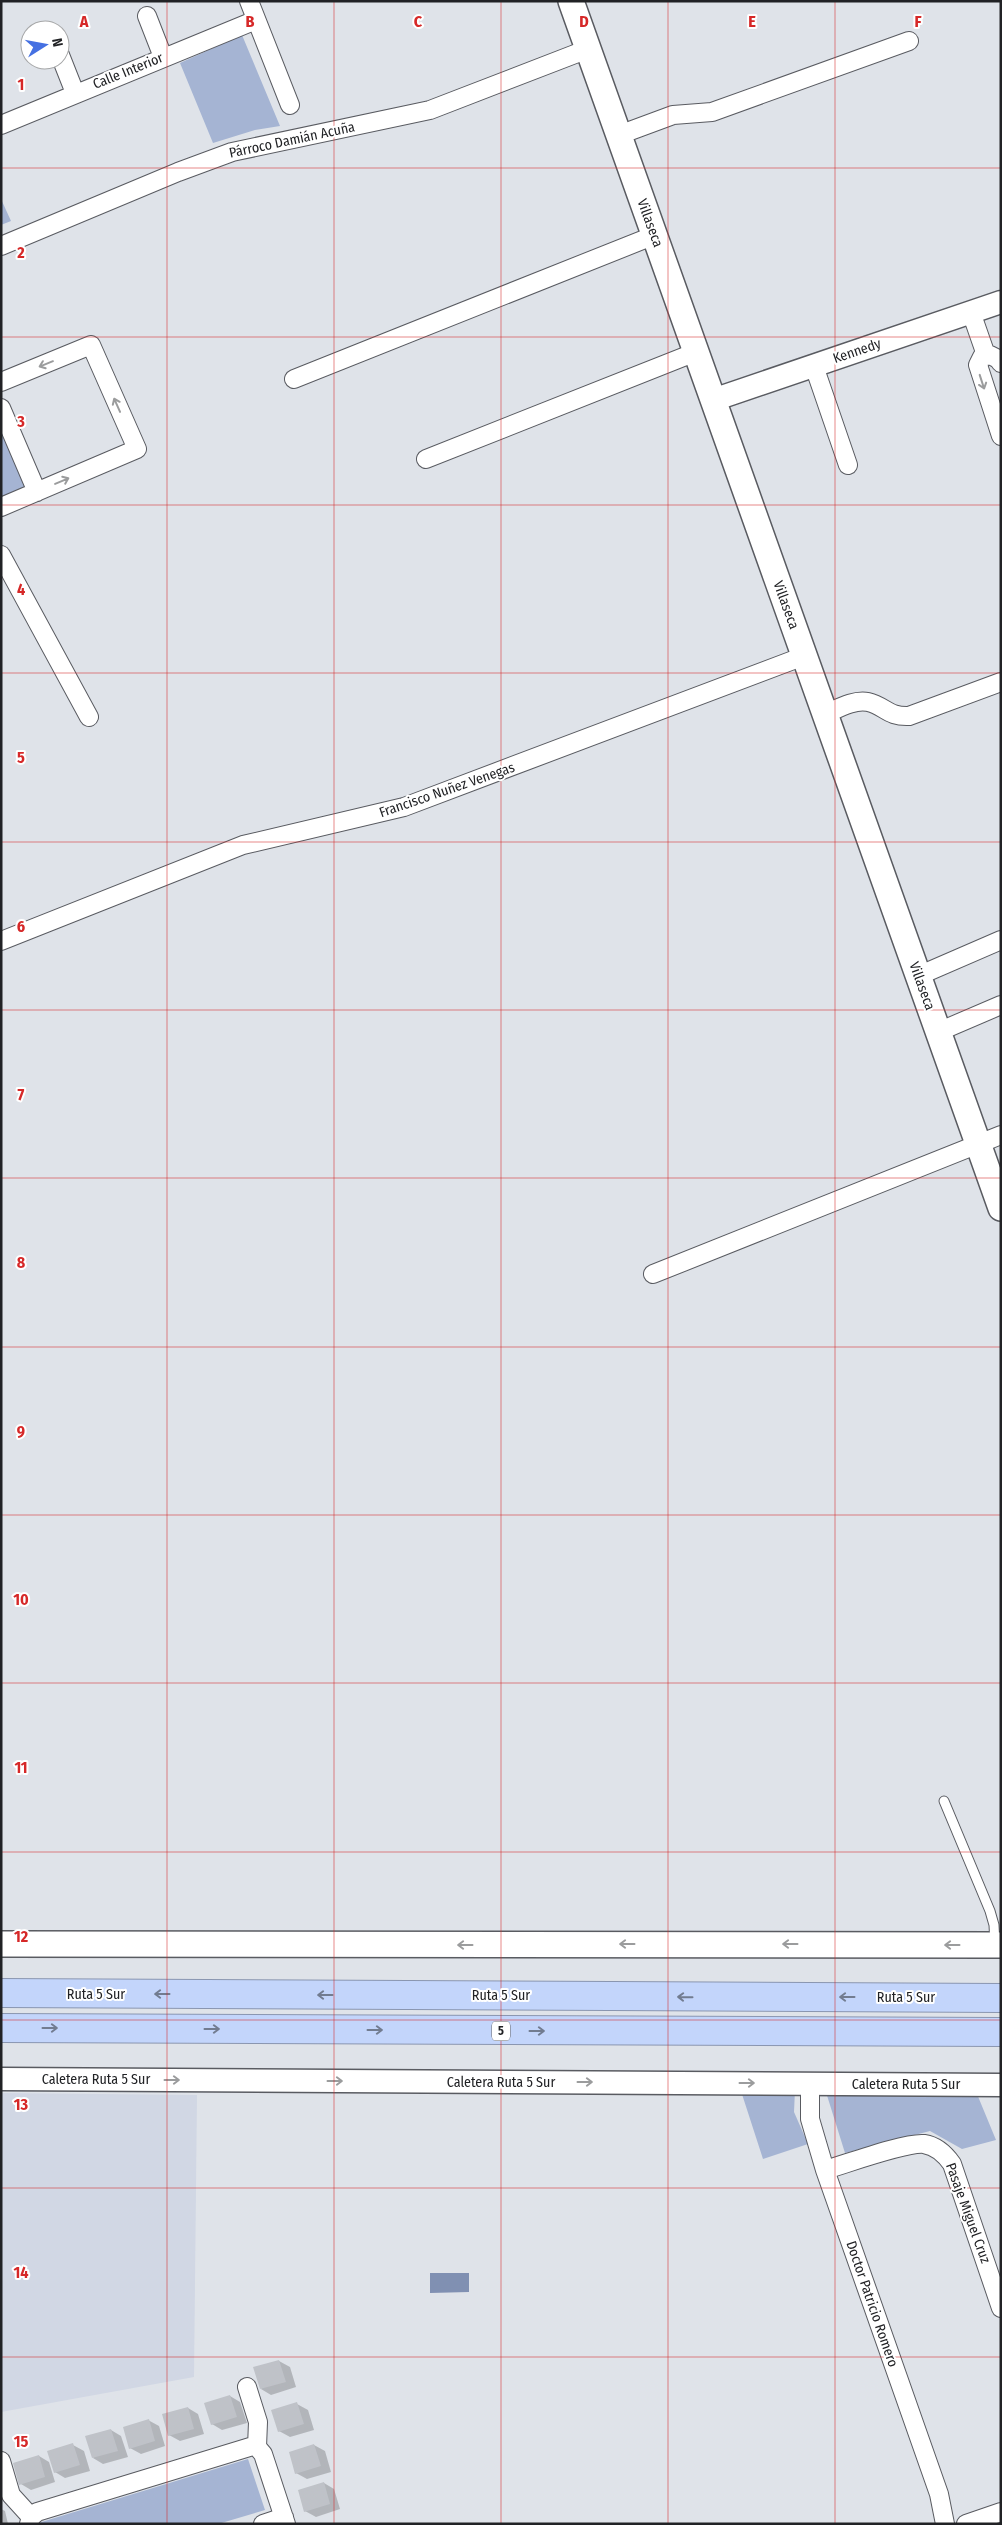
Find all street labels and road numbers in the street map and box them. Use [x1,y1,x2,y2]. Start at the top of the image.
street label: Calle Interior [90,49,166,93]
street label: Párroco Damián Acuña [228,118,357,162]
street label: Villaseca [633,196,667,250]
street label: Kennedy [831,335,884,367]
street label: Villaseca [769,578,803,632]
street label: Francisco Nuñez Venegas [377,759,517,821]
street label: Villaseca [905,959,939,1013]
street label: Ruta 5 Sur [67,1986,125,2003]
street label: Ruta 5 Sur [472,1987,530,2004]
street label: Ruta 5 Sur [877,1989,935,2006]
road number: 5 [492,2022,510,2040]
street label: Caletera Ruta 5 Sur [42,2071,150,2088]
street label: Caletera Ruta 5 Sur [447,2074,555,2091]
street label: Caletera Ruta 5 Sur [852,2076,960,2093]
street label: Pasaje Miguel Cruz [942,2161,994,2266]
street label: Doctor Patricio Romero [842,2239,902,2369]

